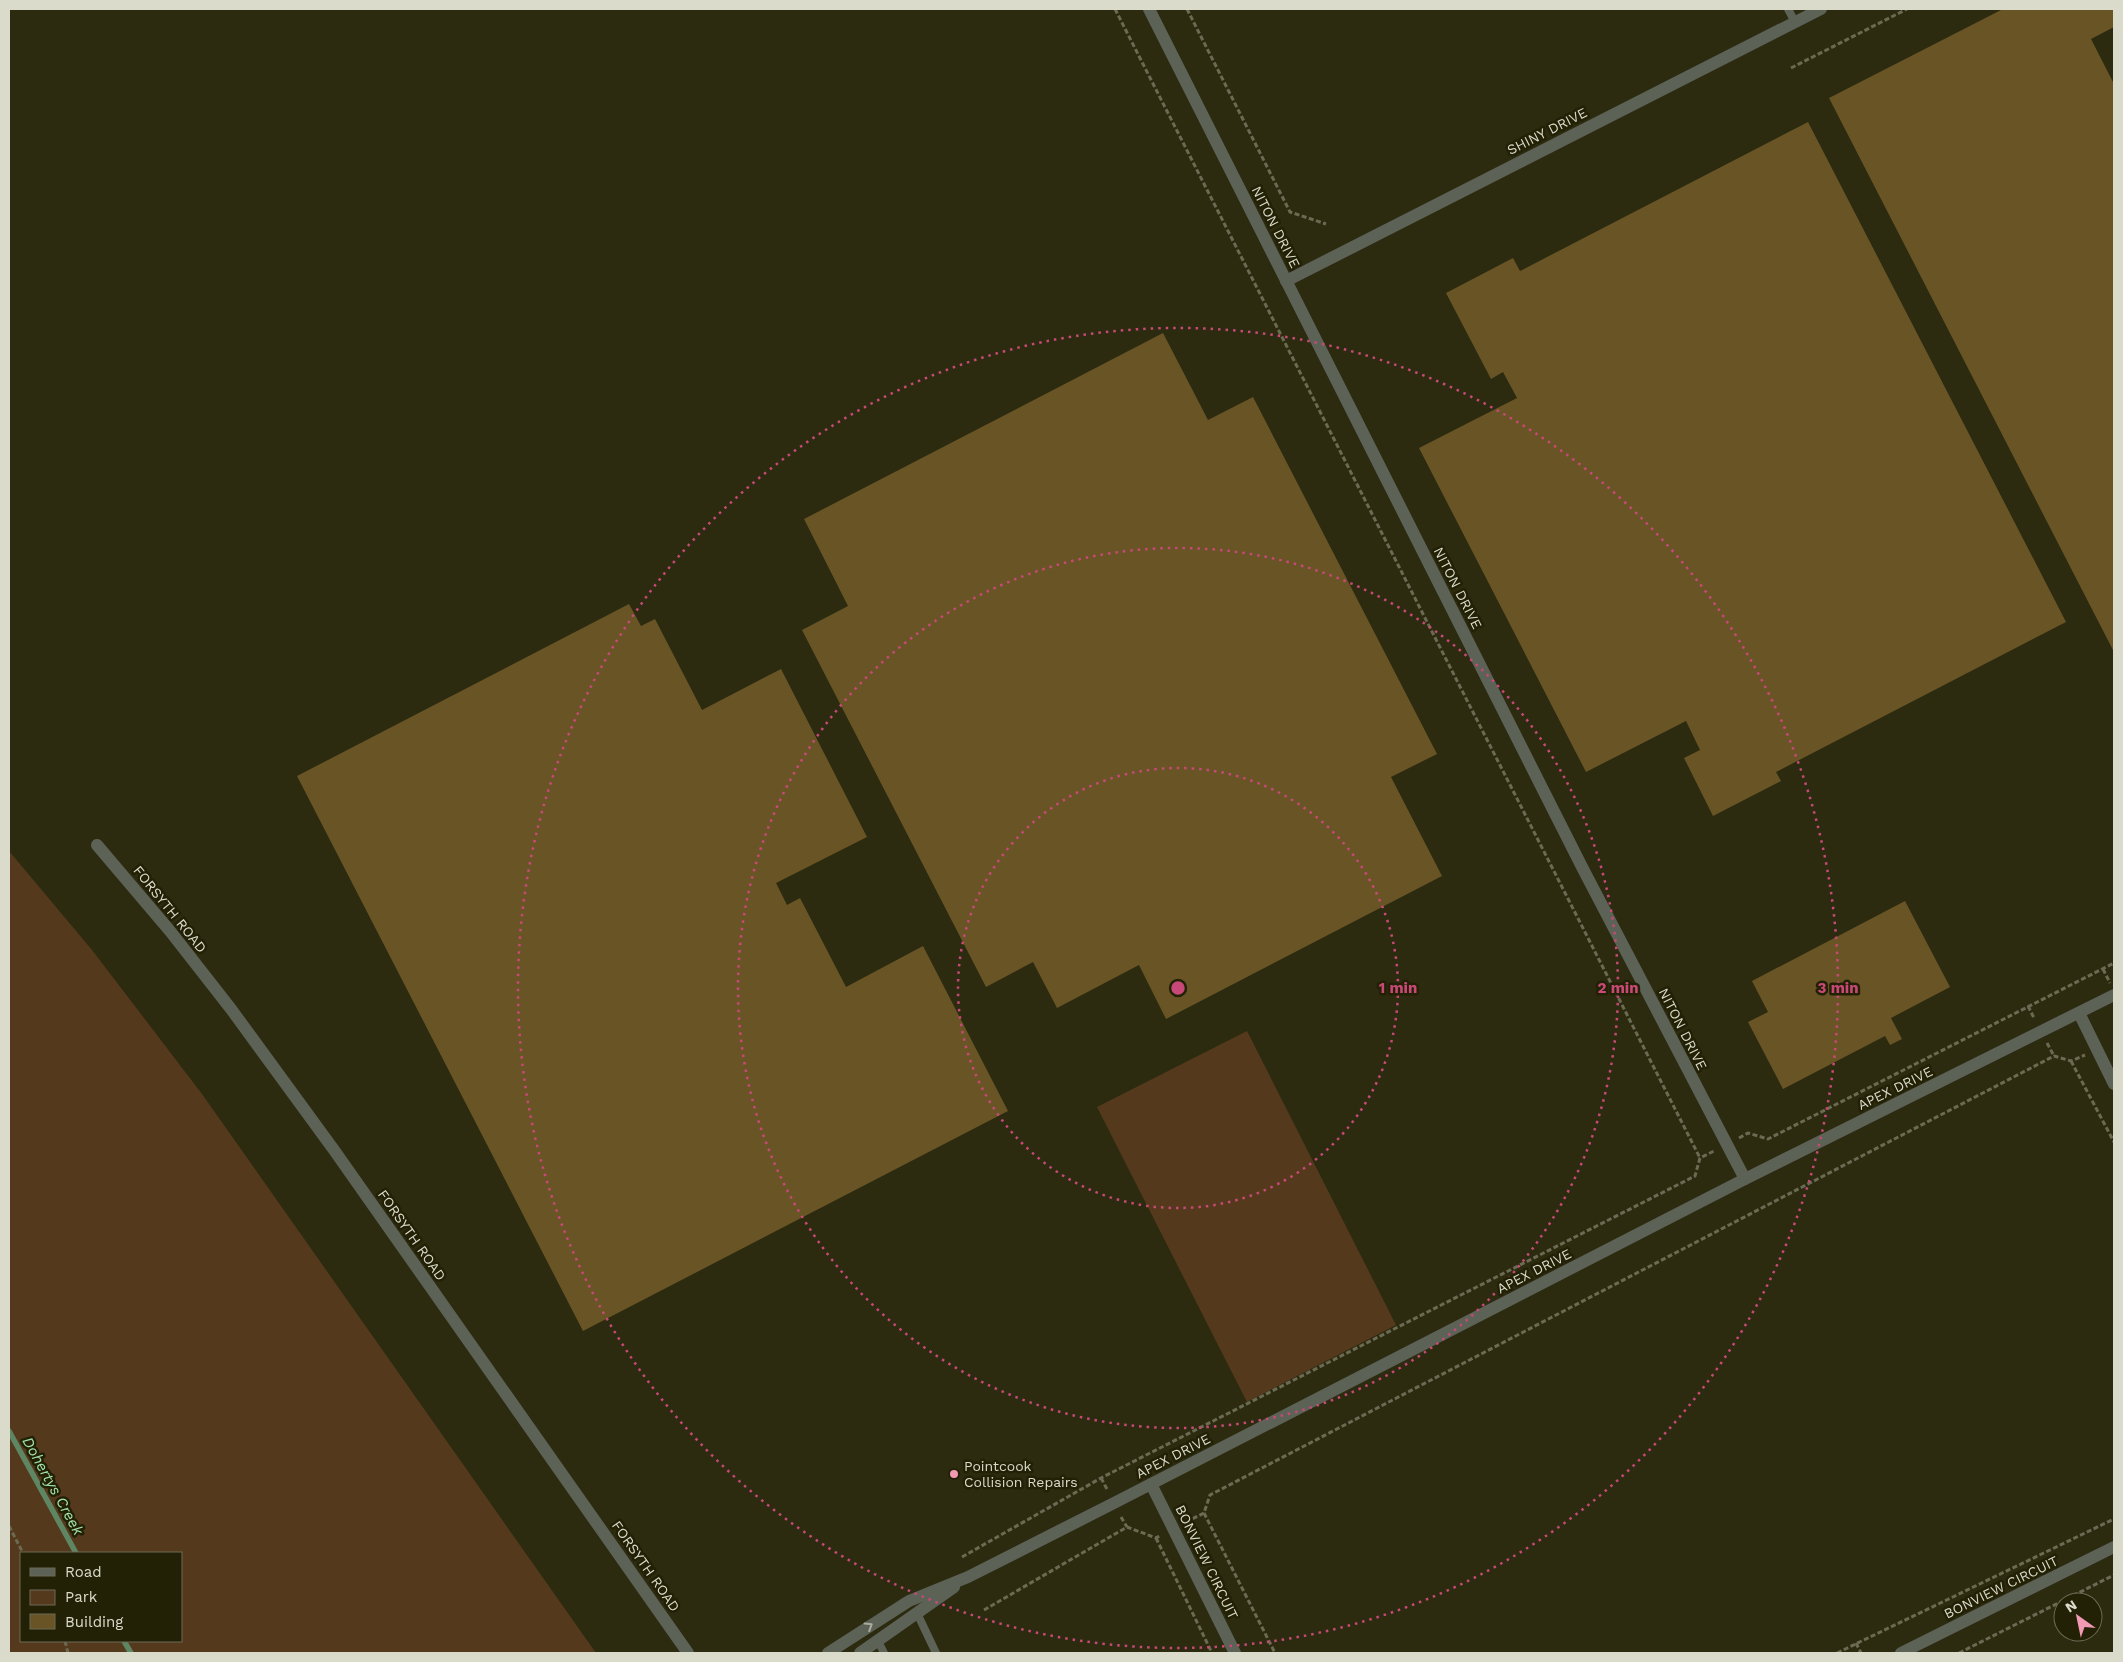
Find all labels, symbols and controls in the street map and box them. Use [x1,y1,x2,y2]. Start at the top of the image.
street label: SHINY DRIVE [1504,104,1590,158]
street label: NITON DRIVE [1249,183,1304,271]
street label: NITON DRIVE [1431,544,1486,632]
street label: FORSYTH ROAD [130,862,210,956]
centre of rings [1169,979,1187,997]
text: 1 min [1379,979,1417,997]
text: 2 min [1597,979,1639,997]
text: 3 min [1818,979,1858,997]
street label: NITON DRIVE [1656,985,1711,1073]
street label: APEX DRIVE [1855,1063,1935,1113]
street label: FORSYTH ROAD [375,1187,449,1283]
street label: APEX DRIVE [1494,1245,1574,1297]
street label: APEX DRIVE [1133,1430,1213,1482]
water label: Dohertys Creek [19,1434,88,1539]
place label: Pointcook Collision Repairs [964,1458,1078,1490]
marker: Pointcook Collision Repairs [948,1468,960,1480]
street label: BONVIEW CIRCUIT [1172,1502,1242,1622]
street label: FORSYTH ROAD [609,1518,683,1614]
legend [20,1552,182,1642]
street label: BONVIEW CIRCUIT [1941,1552,2061,1622]
text: Road [65,1563,102,1581]
text: Park [65,1588,98,1606]
north arrow [2053,1592,2103,1642]
text: N [2062,1597,2080,1616]
text: Building [65,1613,123,1631]
one-way arrow [864,1623,873,1633]

